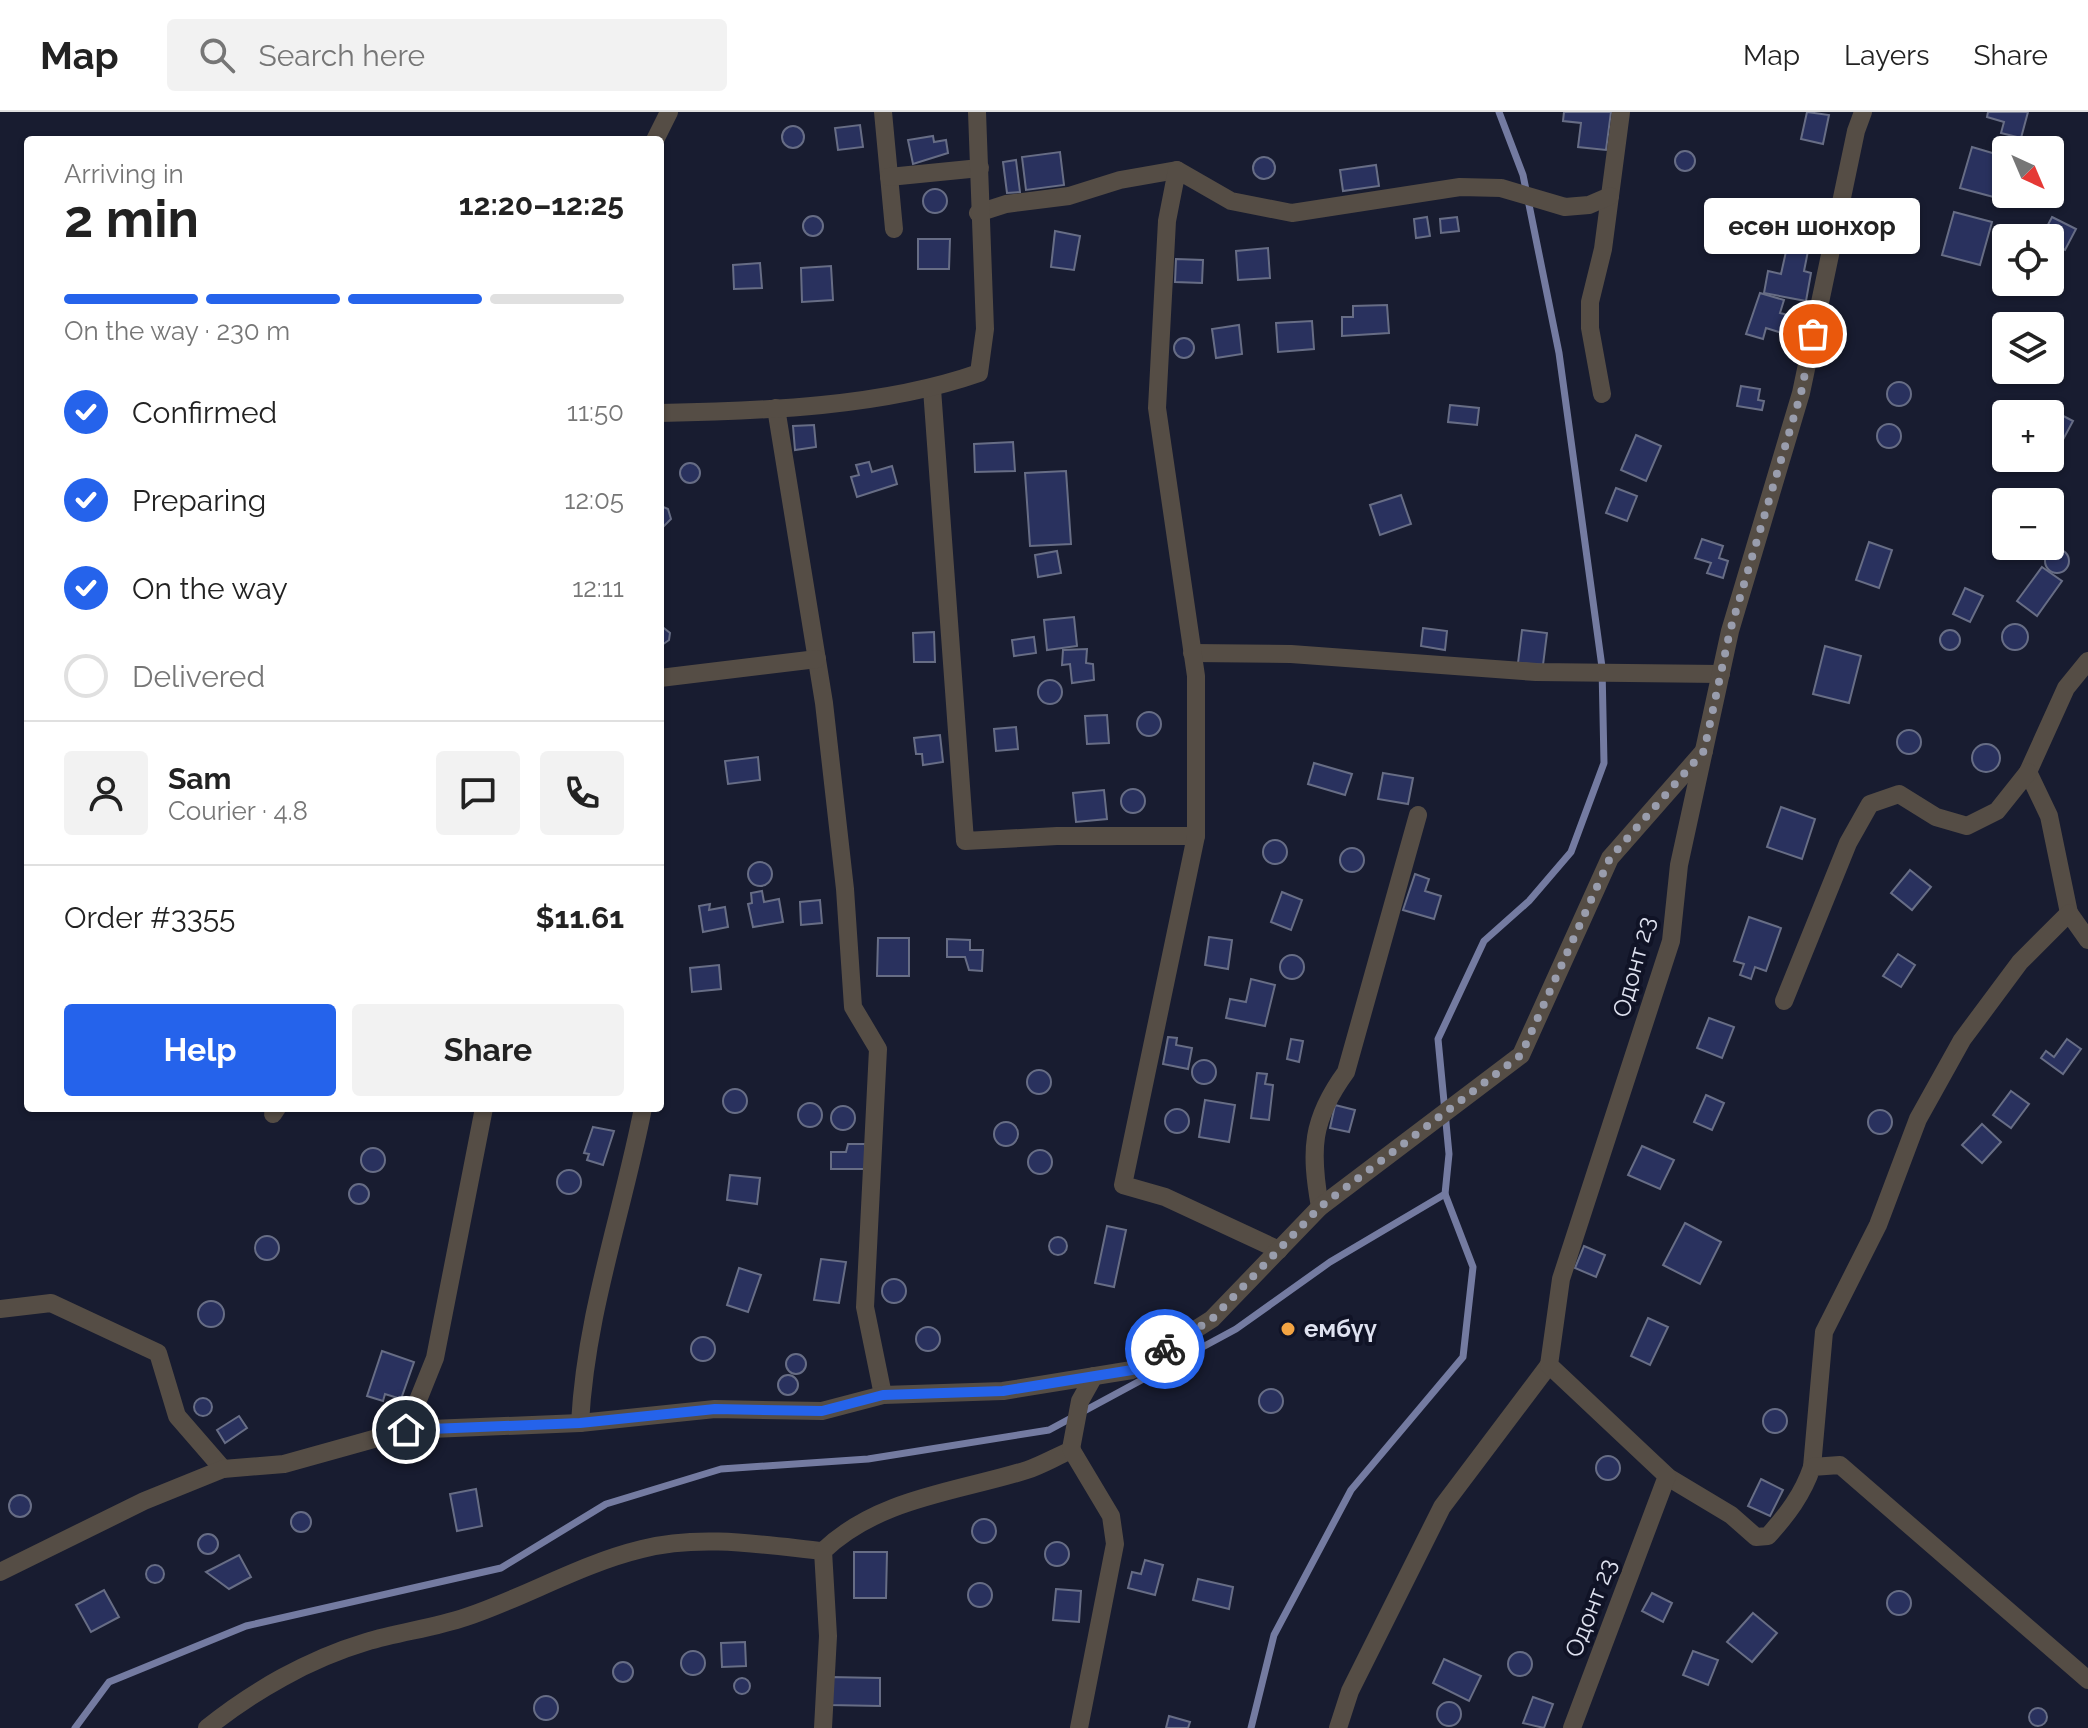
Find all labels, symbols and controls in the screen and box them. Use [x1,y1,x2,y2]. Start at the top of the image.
search box [167,19,727,91]
text: Map [40,33,119,78]
icon: search [195,33,239,77]
text: Search here [259,38,425,73]
text: Map [1743,39,1800,72]
text: Layers [1844,39,1930,72]
text: Share [1974,39,2048,72]
north arrow [1992,136,2064,208]
map controls [1992,136,2064,560]
text: Arriving in [64,159,184,189]
text: 12:20–12:25 [459,187,624,222]
text: 2 min [64,188,199,249]
callout: есөн шонхор [1705,198,1921,254]
text: есөн шонхор [1728,211,1896,241]
button: locate [1992,224,2064,296]
pin [1779,300,1847,368]
icon: bag [1791,312,1835,356]
button: layers [1992,312,2064,384]
text: On the way · 230 m [64,316,290,346]
icon: check [64,390,108,434]
text: Confirmed [132,395,277,430]
text: 11:50 [567,397,624,427]
button: + [1992,400,2064,472]
icon: check [64,478,108,522]
text: Preparing [132,483,266,518]
text: 12:05 [564,485,624,515]
button: − [1992,488,2064,560]
icon: check [64,566,108,610]
text: On the way [132,571,288,606]
text: 12:11 [572,573,624,603]
text: Delivered [132,659,265,694]
button: person [64,751,148,835]
button: chat [436,751,520,835]
button: phone [540,751,624,835]
text: Sam [168,761,231,796]
text: Courier · 4.8 [168,796,308,826]
text: Order #3355 [64,900,235,935]
text: $11.61 [536,900,624,935]
street label: Одонт 23 [1606,913,1661,1020]
button: Help [64,1004,336,1096]
button: Share [352,1004,624,1096]
courier [1125,1309,1205,1389]
place label: ембүү [1304,1314,1377,1343]
marker: ембүү [1279,1320,1297,1338]
icon: bike [1143,1327,1187,1371]
pin [372,1396,440,1464]
icon: home [384,1408,428,1452]
street label: Одонт 23 [1559,1554,1623,1661]

